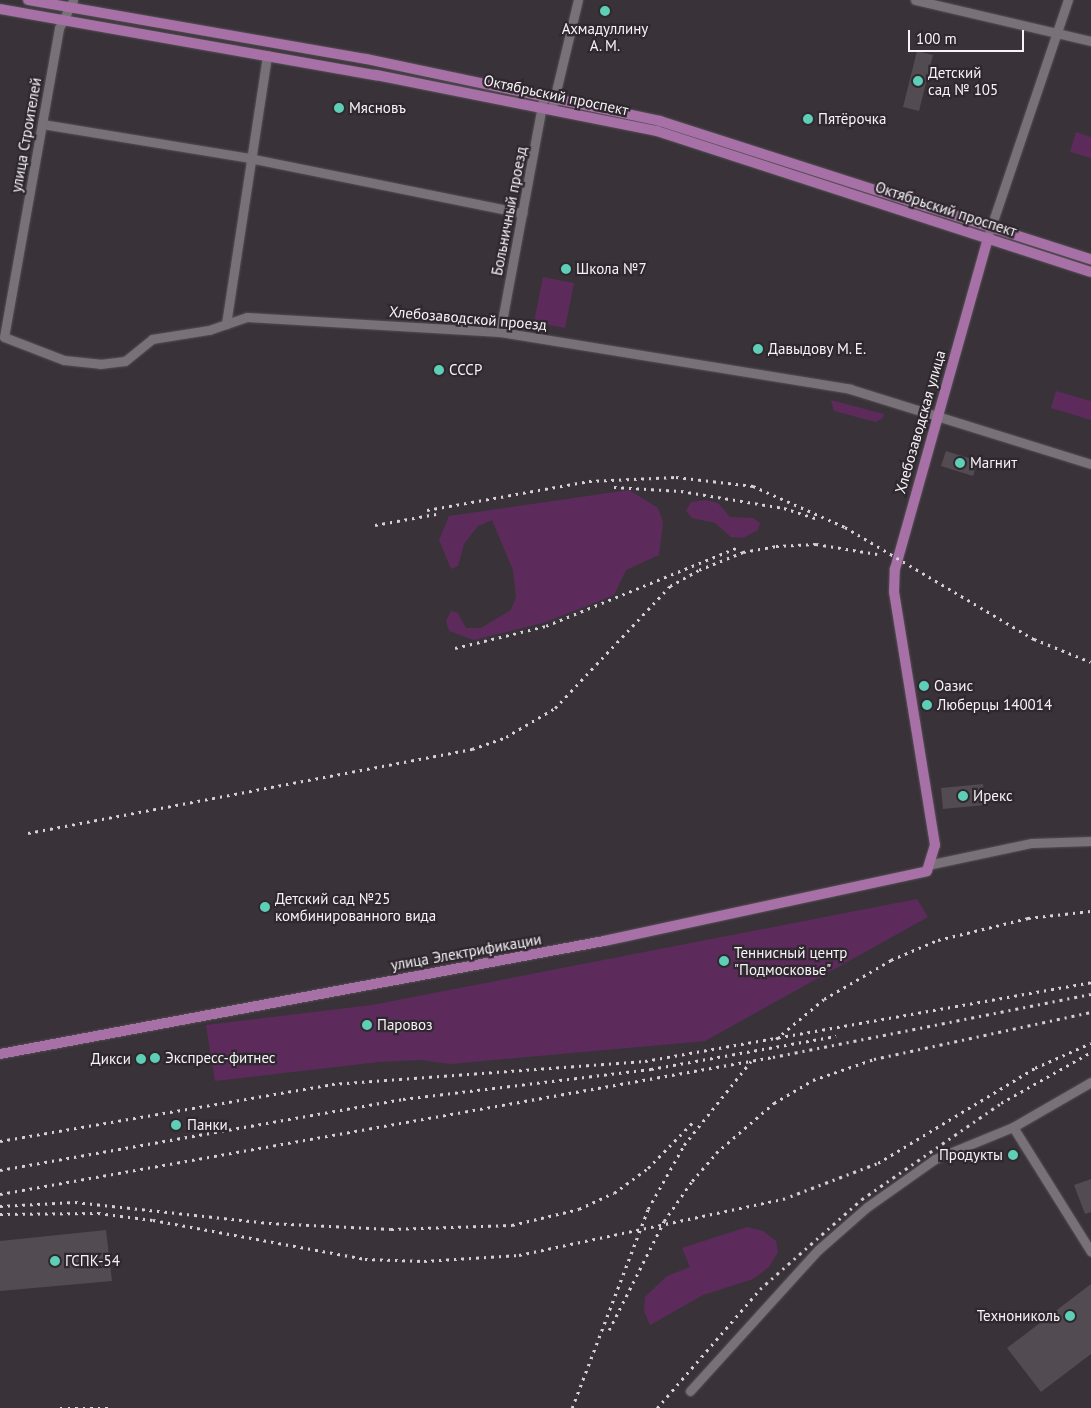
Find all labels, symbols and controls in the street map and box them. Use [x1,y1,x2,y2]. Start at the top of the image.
marker: Ахмадуллину А. М. [599,5,611,17]
place label: Ахмадуллину А. М. [562,19,648,54]
scale bar [911,20,1027,52]
text: 100 m [916,29,957,48]
place label: Детский сад № 105 [928,63,998,98]
street label: Октябрьский проспект [482,71,630,119]
marker: Детский сад № 105 [912,75,924,87]
street label: улица Строителей [7,76,45,194]
place label: Мясновъ [349,99,406,117]
marker: Мясновъ [333,102,345,114]
place label: Пятёрочка [818,110,886,128]
marker: Пятёрочка [802,113,814,125]
street label: Больничный проезд [488,145,530,277]
street label: Октябрьский проспект [873,178,1019,240]
place label: Школа №7 [576,260,647,278]
marker: Школа №7 [560,263,572,275]
street label: Хлебозаводской проезд [388,302,548,334]
place label: Давыдову М. Е. [768,340,868,358]
marker: Давыдову М. Е. [752,343,764,355]
street label: Хлебозаводская улица [891,348,949,496]
place label: СССР [449,361,482,379]
marker: СССР [433,364,445,376]
place label: Магнит [970,454,1017,472]
marker: Магнит [954,457,966,469]
place label: Оазис [934,677,973,695]
marker: Оазис [918,680,930,692]
place label: Люберцы 140014 [937,696,1052,714]
marker: Люберцы 140014 [921,699,933,711]
place label: Ирекс [973,787,1013,805]
marker: Ирекс [957,790,969,802]
place label: Детский сад №25 комбинированного вида [275,889,436,924]
marker: Детский сад №25 комбинированного вида [259,901,271,913]
street label: улица Электрификации [389,930,543,974]
place label: Теннисный центр "Подмосковье" [734,943,847,978]
marker: Теннисный центр "Подмосковье" [718,955,730,967]
place label: Паровоз [377,1016,433,1034]
marker: Паровоз [361,1019,373,1031]
place label: Экспресс-фитнес [165,1049,276,1067]
place label: Дикси [91,1050,131,1068]
marker: Экспресс-фитнес [149,1052,161,1064]
marker: Дикси [135,1053,147,1065]
place label: Панки [187,1116,228,1134]
marker: Панки [169,1118,183,1132]
place label: Продукты [939,1146,1003,1164]
marker: Продукты [1007,1149,1019,1161]
place label: ГСПК-54 [65,1252,120,1270]
marker: ГСПК-54 [49,1255,61,1267]
place label: Технониколь [977,1307,1060,1325]
marker: Технониколь [1064,1310,1076,1322]

